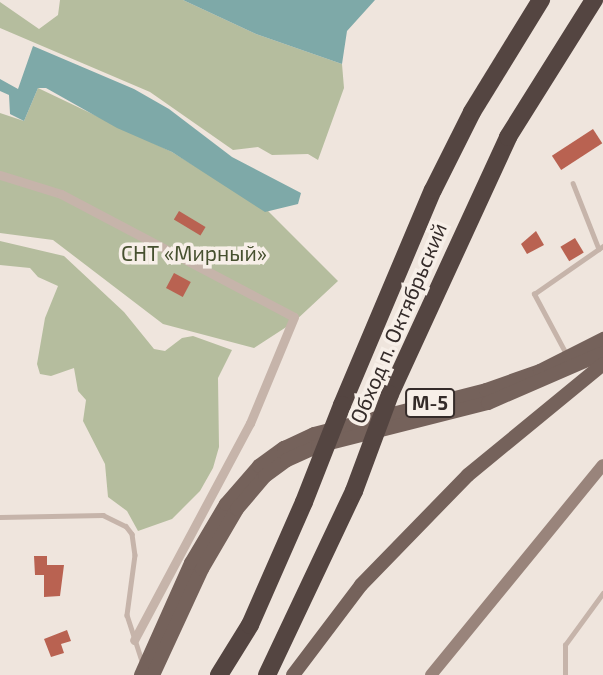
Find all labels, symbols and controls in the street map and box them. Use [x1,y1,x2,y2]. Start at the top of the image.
street label: Обход п. Октябрьский [344,219,452,427]
park label: СНТ «Мирный» [121,240,267,266]
road number: М-5 [404,388,456,418]

